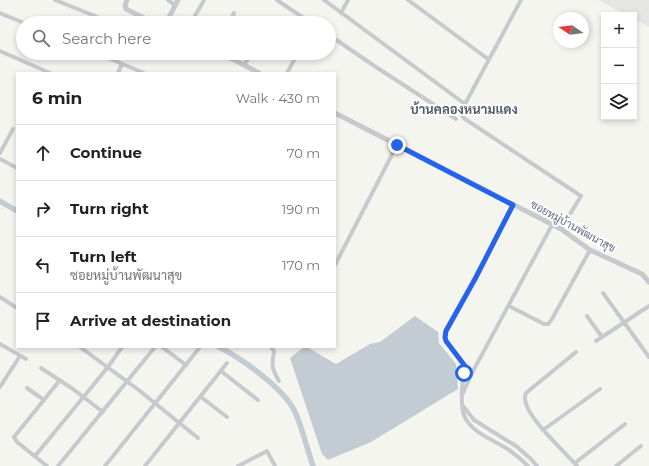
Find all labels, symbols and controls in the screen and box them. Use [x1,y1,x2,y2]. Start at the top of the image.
north arrow [553,12,589,48]
map controls [601,12,637,120]
button: + [601,12,637,48]
search box [16,16,336,60]
icon: search [30,27,52,49]
text: Search here [62,29,151,48]
button: − [601,48,637,84]
button: layers [601,84,637,120]
text: 6 min [32,88,82,108]
text: Walk · 430 m [236,90,320,106]
district label: บ้านคลองหนามแดง [410,101,518,117]
route end [388,136,406,154]
icon: ahead [32,142,54,164]
text: Continue [70,143,142,162]
text: 70 m [287,145,320,161]
street label: ซอยหมู่บ้านพัฒนาสุข [527,197,618,257]
icon: right [32,198,54,220]
text: Turn right [70,199,149,218]
text: 190 m [282,201,320,217]
text: Turn left [70,247,137,266]
icon: left [32,254,54,276]
text: 170 m [282,257,320,273]
text: ซอยหมู่บ้านพัฒนาสุข [70,267,182,283]
icon: arrive [32,310,54,332]
text: Arrive at destination [70,311,231,330]
route start [455,364,473,382]

